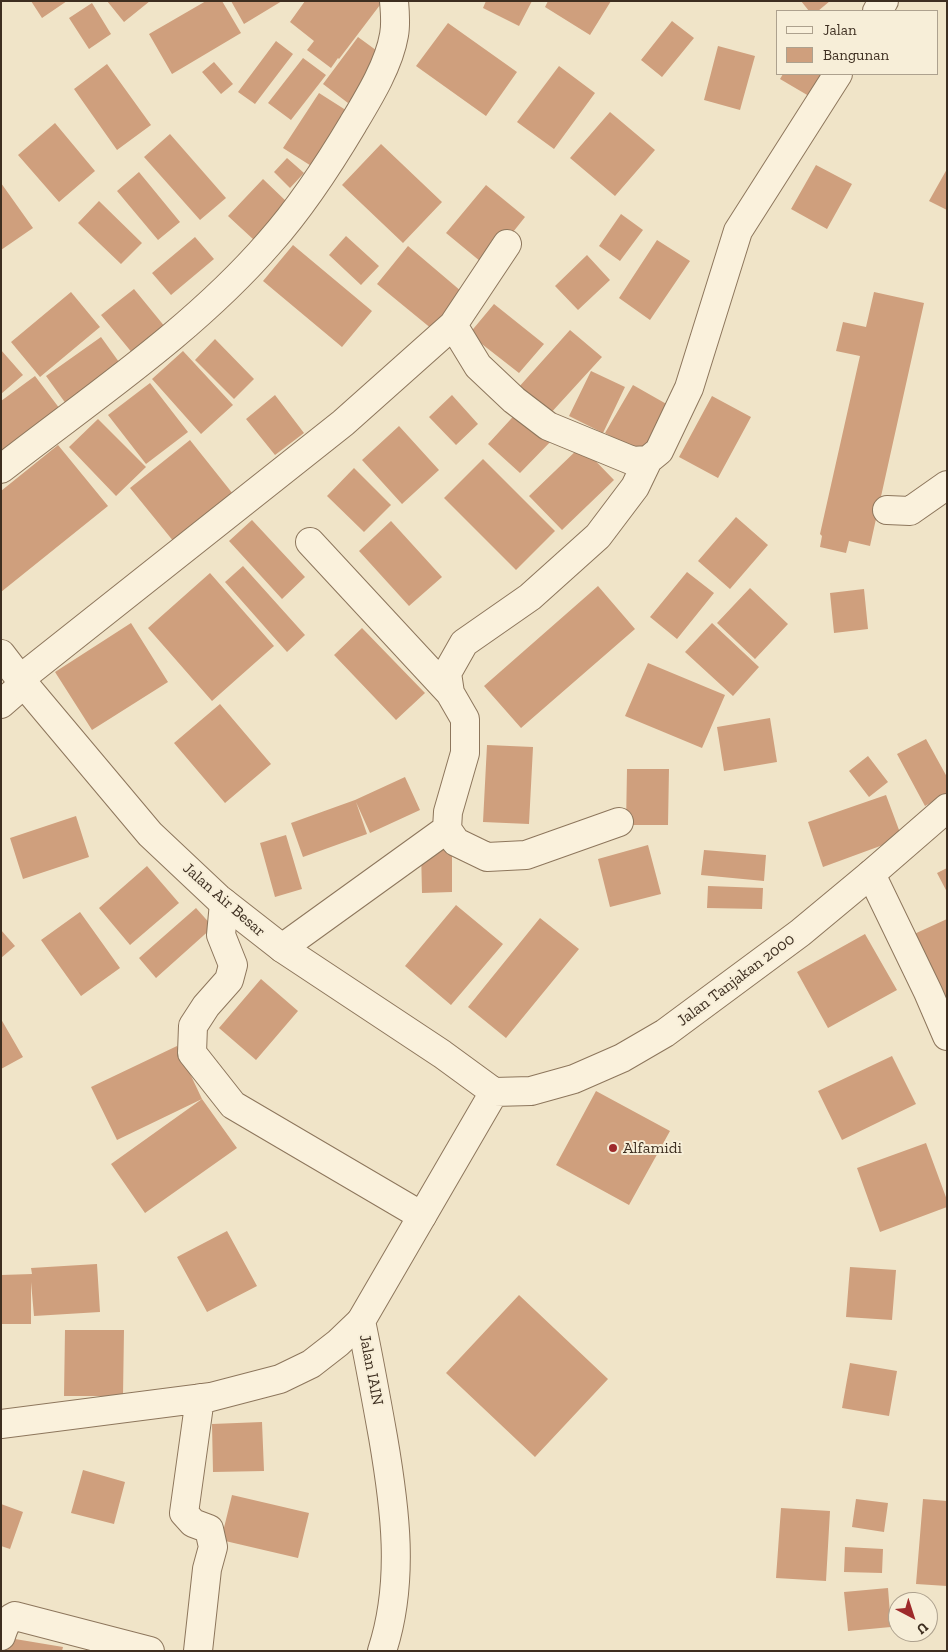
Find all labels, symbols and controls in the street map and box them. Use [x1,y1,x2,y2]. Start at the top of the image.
legend [776,10,938,75]
text: Jalan [823,21,857,39]
text: Bangunan [823,46,889,64]
street label: Jalan Air Besar [179,859,269,941]
street label: Jalan Tanjakan 2000 [673,930,799,1030]
place label: Alfamidi [623,1138,682,1158]
marker: Alfamidi [607,1142,619,1154]
street label: Jalan IAIN [355,1333,387,1407]
north arrow [888,1592,938,1642]
text: U [913,1618,932,1638]

